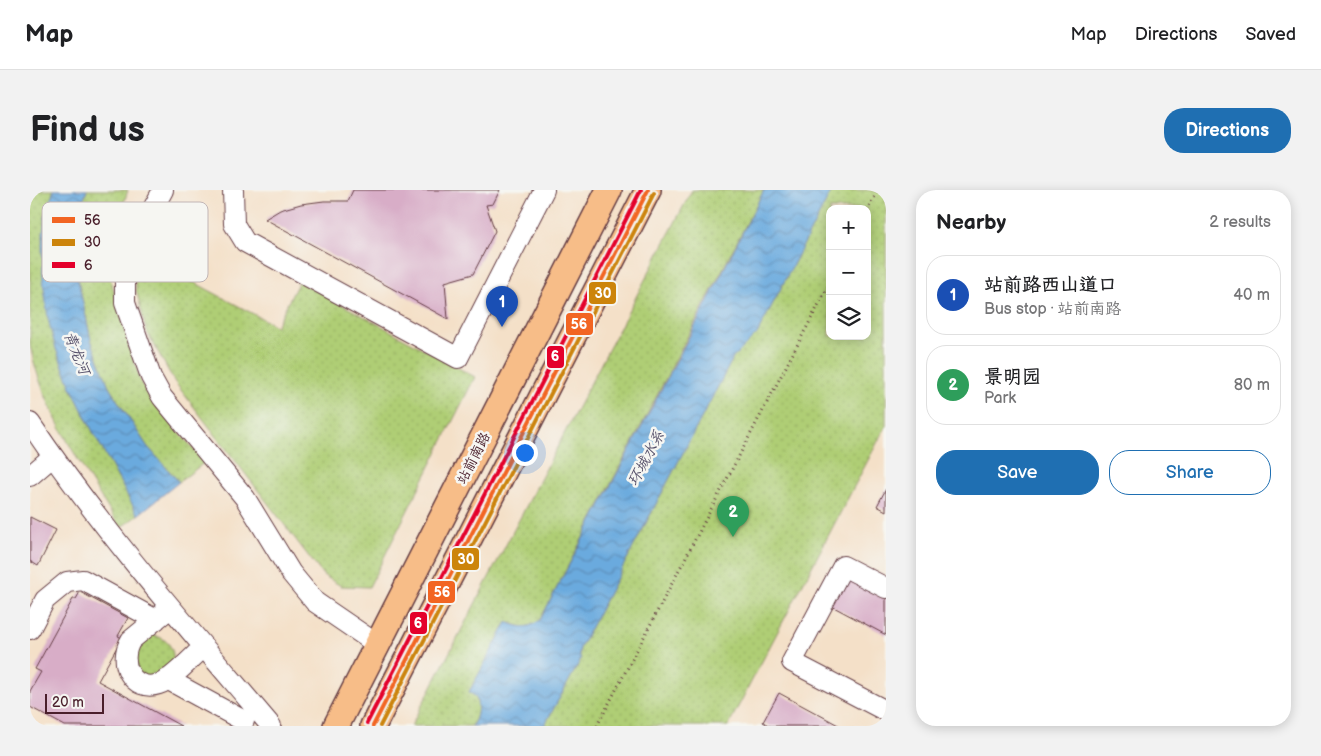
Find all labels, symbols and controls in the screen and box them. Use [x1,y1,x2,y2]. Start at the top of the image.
text: Map [25,20,73,49]
text: Map [1071,24,1107,45]
text: Directions [1135,24,1217,45]
text: Saved [1245,24,1296,45]
button: Directions [1164,108,1291,153]
text: Find us [30,109,145,152]
legend [42,202,208,282]
map controls [826,205,871,340]
button: + [826,205,871,250]
text: Nearby [936,210,1006,235]
text: 56 [84,212,101,229]
text: 2 results [1209,213,1271,232]
text: 30 [84,234,101,251]
button: − [826,250,871,295]
text: 6 [84,257,93,274]
text: 站前路西山道口 [984,274,1117,297]
line badge: 30 [588,281,617,305]
text: 30 [595,285,612,302]
pin: 1 [486,286,518,327]
text: 1 [950,286,956,305]
text: 40 m [1233,286,1270,305]
button: layers [826,295,871,340]
text: Bus stop · 站前南路 [984,300,1121,319]
line badge: 56 [565,312,594,336]
text: 56 [571,316,587,333]
water label: 青龙河 [59,329,95,380]
line badge: 6 [546,345,565,369]
text: 6 [551,348,559,365]
text: 景明园 [984,366,1041,389]
text: 2 [948,376,958,395]
text: 80 m [1234,376,1270,395]
text: Park [984,389,1016,408]
water label: 环城水系 [624,427,669,489]
street label: 站前南路 [453,429,494,487]
your location [512,440,538,466]
button: Save [936,450,1099,495]
button: Share [1109,450,1271,495]
pin: 2 [717,496,749,537]
line badge: 30 [451,547,480,571]
text: 30 [458,551,475,568]
line badge: 56 [427,580,456,604]
text: 56 [434,584,450,601]
line badge: 6 [409,611,428,635]
text: 6 [414,615,422,632]
scale bar [45,691,104,714]
text: 20 m [52,694,84,711]

